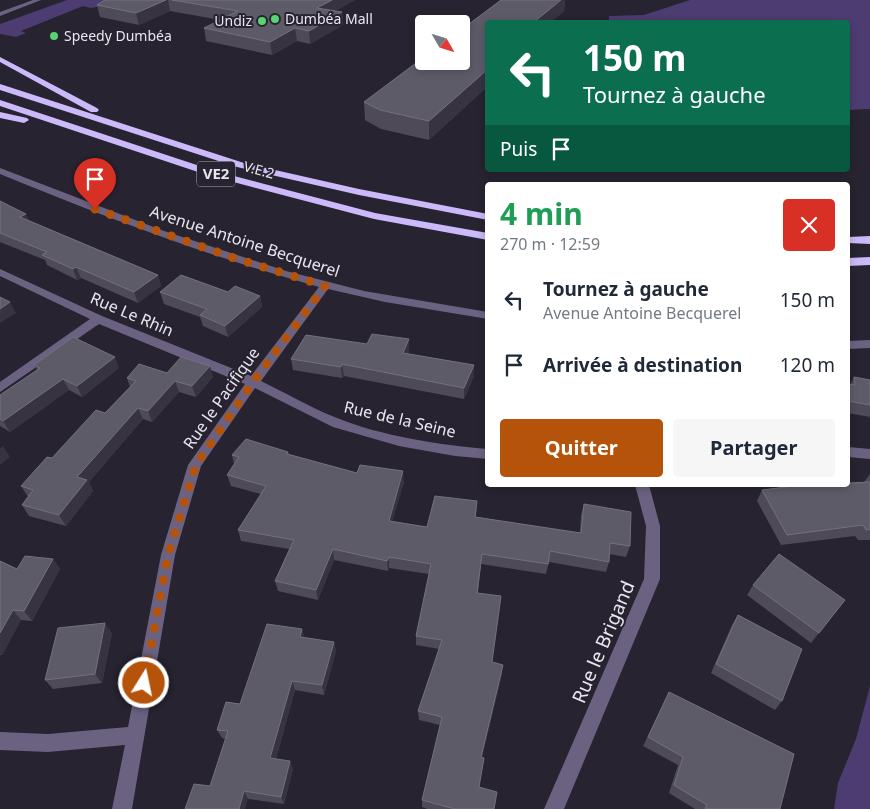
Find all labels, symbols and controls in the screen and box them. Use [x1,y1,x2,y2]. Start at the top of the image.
place label: Dumbéa Mall [285,9,373,28]
place label: Undiz [214,11,252,30]
marker: Dumbéa Mall [269,13,281,25]
marker: Undiz [256,15,268,27]
north arrow [415,15,470,70]
map controls [415,15,470,70]
place label: Speedy Dumbéa [64,26,172,45]
marker: Speedy Dumbéa [48,30,60,42]
text: 150 m [583,34,686,81]
icon: left [500,40,565,105]
text: Tournez à gauche [583,79,766,109]
icon: arrive [547,135,575,163]
text: Puis [500,136,537,162]
street label: V.E.2 [242,156,277,183]
pin [74,158,116,209]
road number: VE2 [197,162,235,186]
icon: arrive [81,165,109,193]
text: 4 min [500,193,583,234]
button: close [783,199,835,251]
street label: Avenue Antoine Becquerel [147,200,343,282]
text: 270 m · 12:59 [500,233,600,255]
text: Tournez à gauche [543,276,709,302]
icon: left [500,286,528,314]
street label: Rue Le Rhin [87,287,177,341]
text: 150 m [780,287,835,313]
text: Avenue Antoine Becquerel [543,302,741,324]
street label: Rue le Pacifique [178,343,264,453]
icon: arrive [500,351,528,379]
text: Arrivée à destination [543,352,742,378]
text: 120 m [780,352,835,378]
street label: Rue de la Seine [342,395,458,443]
button: Quitter [500,419,663,477]
button: Partager [673,419,835,477]
street label: Rue le Brigand [566,577,640,707]
position arrow [117,656,169,708]

